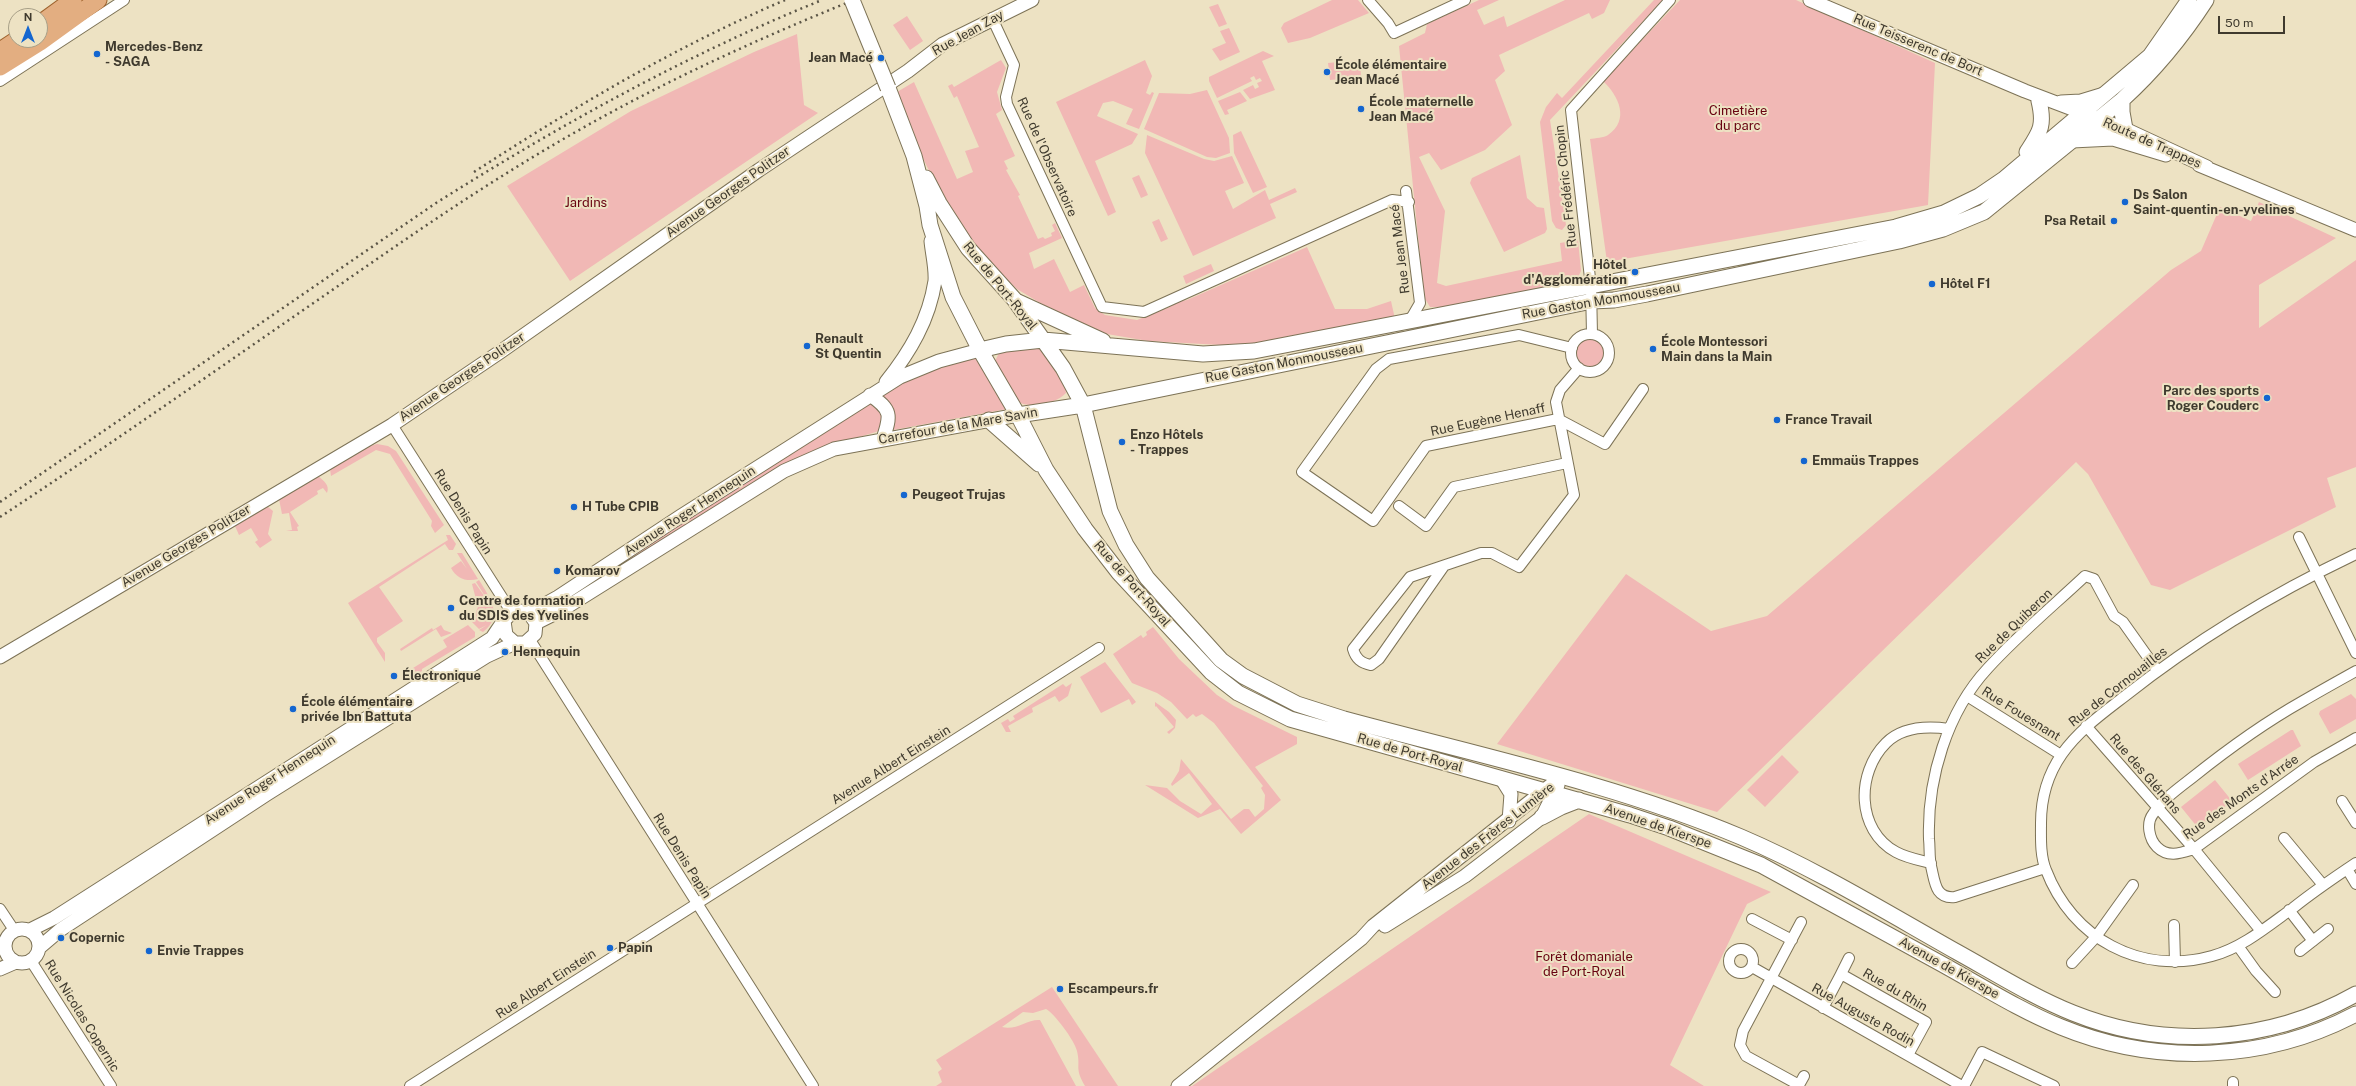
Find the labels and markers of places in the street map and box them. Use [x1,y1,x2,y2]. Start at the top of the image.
place label: Mercedes-Benz - SAGA [105,39,203,70]
marker: Mercedes-Benz - SAGA [92,49,102,59]
place label: Jean Macé [808,50,873,66]
marker: Jean Macé [876,53,886,63]
place label: École élémentaire Jean Macé [1335,57,1447,88]
marker: École élémentaire Jean Macé [1322,67,1332,77]
place label: École maternelle Jean Macé [1369,94,1474,125]
marker: École maternelle Jean Macé [1356,104,1366,114]
place label: Ds Salon Saint-quentin-en-yvelines [2133,187,2295,218]
marker: Ds Salon Saint-quentin-en-yvelines [2120,197,2130,207]
place label: Psa Retail [2044,213,2106,229]
marker: Psa Retail [2109,216,2119,226]
place label: Hôtel d'Agglomération [1523,257,1627,288]
marker: Hôtel d'Agglomération [1630,267,1640,277]
place label: Hôtel F1 [1940,276,1991,292]
marker: Hôtel F1 [1927,279,1937,289]
place label: Renault St Quentin [815,331,882,362]
place label: École Montessori Main dans la Main [1661,334,1772,365]
marker: Renault St Quentin [802,341,812,351]
marker: École Montessori Main dans la Main [1648,344,1658,354]
place label: Parc des sports Roger Couderc [2163,383,2259,414]
marker: Parc des sports Roger Couderc [2262,393,2272,403]
place label: France Travail [1785,412,1873,428]
marker: France Travail [1772,415,1782,425]
place label: Enzo Hôtels - Trappes [1130,427,1203,458]
marker: Enzo Hôtels - Trappes [1117,437,1127,447]
place label: Emmaüs Trappes [1812,453,1919,469]
marker: Emmaüs Trappes [1799,456,1809,466]
place label: Peugeot Trujas [912,487,1005,503]
marker: Peugeot Trujas [899,490,909,500]
place label: H Tube CPIB [582,499,659,515]
marker: H Tube CPIB [569,502,579,512]
place label: Komarov [565,563,620,579]
marker: Komarov [552,566,562,576]
place label: Centre de formation du SDIS des Yvelines [459,593,589,624]
marker: Centre de formation du SDIS des Yvelines [446,603,456,613]
place label: Hennequin [513,644,580,660]
marker: Hennequin [500,647,510,657]
place label: Électronique [402,668,481,684]
marker: Électronique [389,671,399,681]
place label: École élémentaire privée Ibn Battuta [301,694,413,725]
marker: École élémentaire privée Ibn Battuta [288,704,298,714]
place label: Copernic [69,930,125,946]
marker: Copernic [56,933,66,943]
place label: Papin [618,940,653,956]
place label: Envie Trappes [157,943,244,959]
marker: Papin [605,943,615,953]
marker: Envie Trappes [144,946,154,956]
place label: Escampeurs.fr [1068,981,1158,997]
marker: Escampeurs.fr [1055,984,1065,994]

